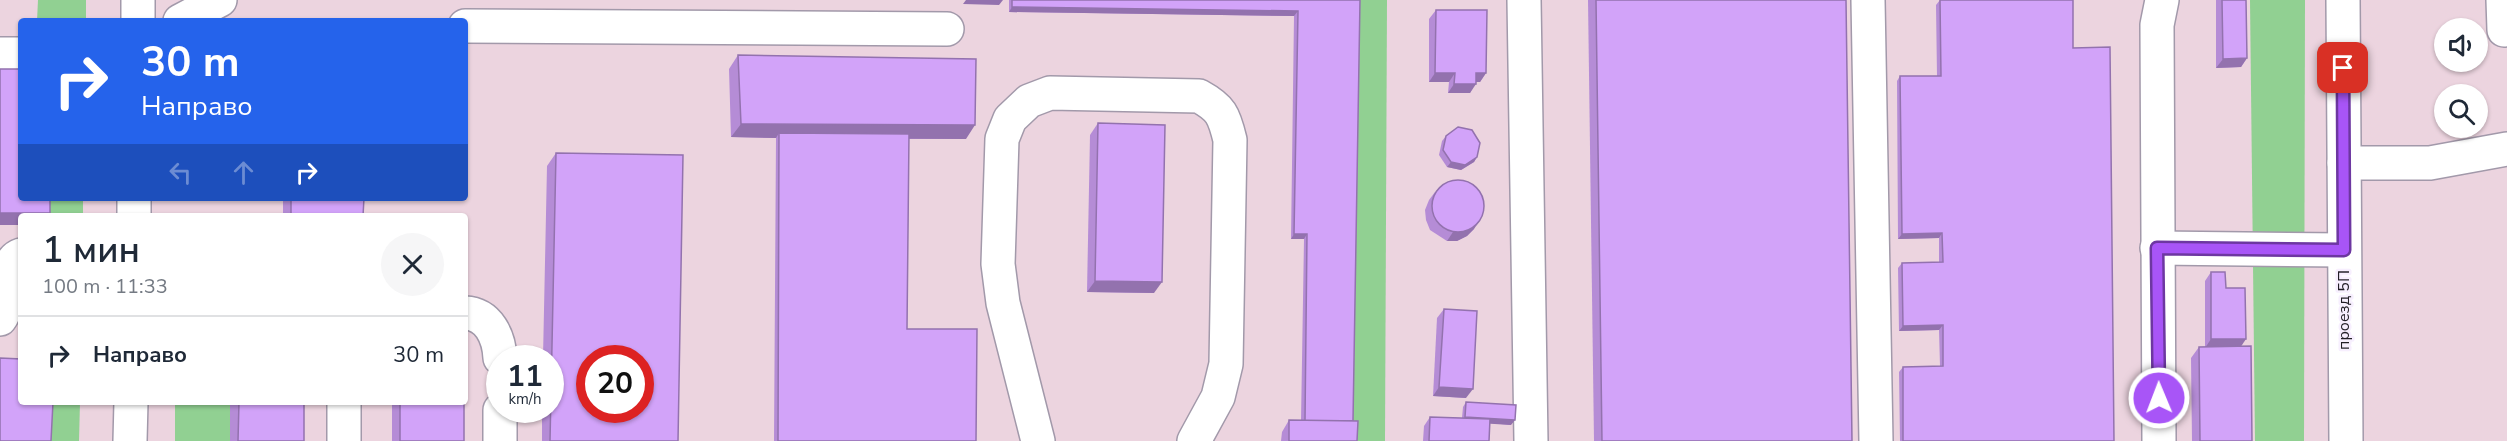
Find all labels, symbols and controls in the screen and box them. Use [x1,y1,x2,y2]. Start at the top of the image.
map controls [2434,18,2488,138]
button: sound [2434,18,2488,72]
text: 30 m [141,34,240,91]
icon: right [42,42,120,120]
pin [2317,42,2368,93]
icon: arrive [2326,51,2359,84]
button: search [2434,84,2488,138]
text: Направо [141,88,252,125]
icon: left [164,156,197,189]
icon: ahead [227,156,260,189]
icon: right [290,156,323,189]
text: 1 мин [42,226,140,275]
button: close [381,233,444,296]
street label: проезд 5П [2333,270,2355,350]
text: 100 m · 11:33 [42,273,168,300]
icon: right [42,339,75,372]
text: Направо [93,340,187,370]
text: 30 m [393,340,444,370]
speed limit sign: 20 [576,345,654,423]
text: 11 [507,356,543,397]
position arrow [2127,366,2191,430]
text: km/h [508,389,542,409]

